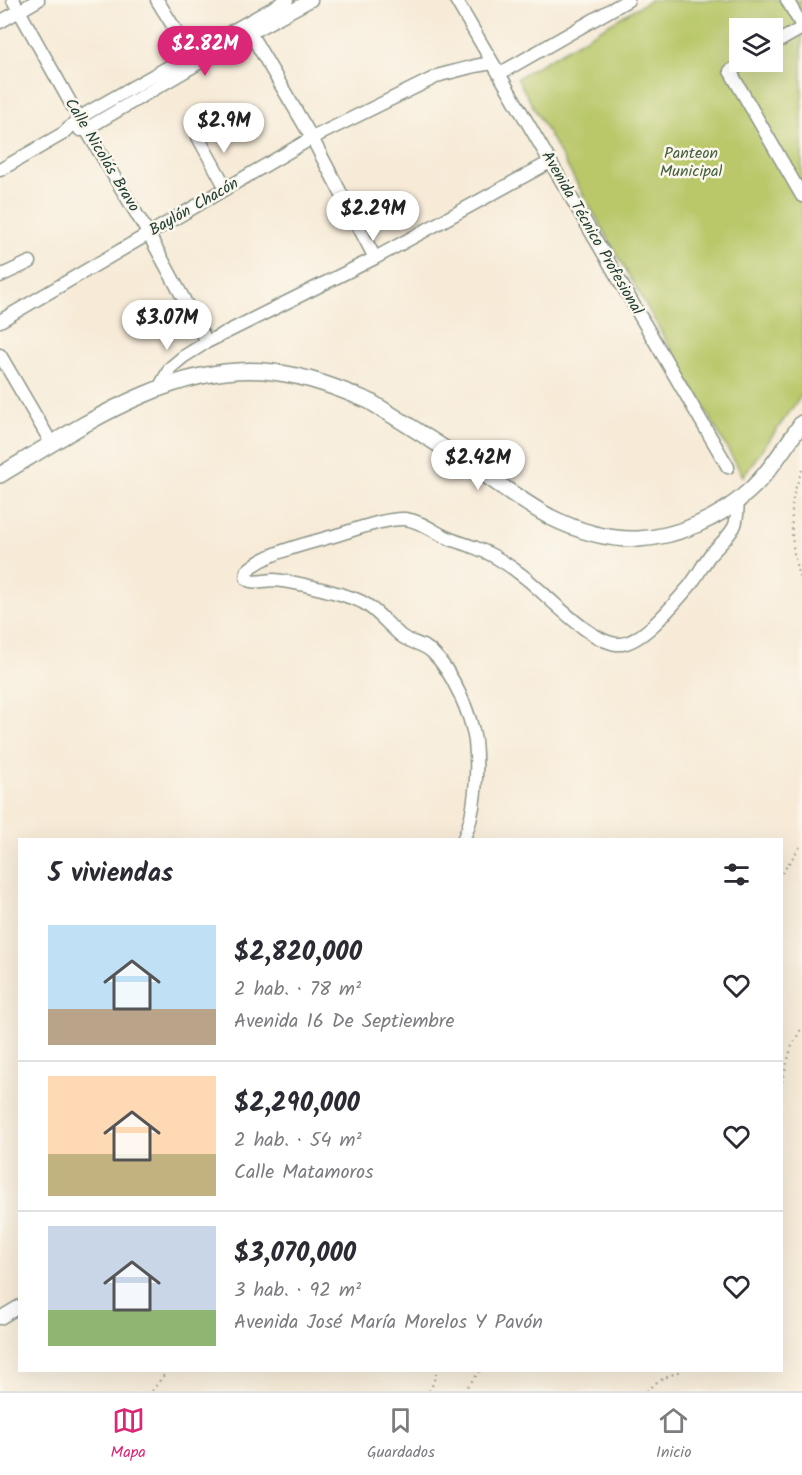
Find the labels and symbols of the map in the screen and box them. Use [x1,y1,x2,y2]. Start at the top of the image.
pin: $2.82M [156,26,254,77]
street label: Calle Nicolás Bravo [58,93,146,217]
pin: $2.9M [182,103,266,154]
park label: Panteon Municipal [660,141,722,184]
street label: Avenida Técnico Profesional [535,146,649,320]
street label: Baylón Chacón [145,171,243,243]
pin: $2.29M [324,191,422,242]
pin: $3.07M [118,300,216,351]
pin: $2.42M [429,440,527,491]

